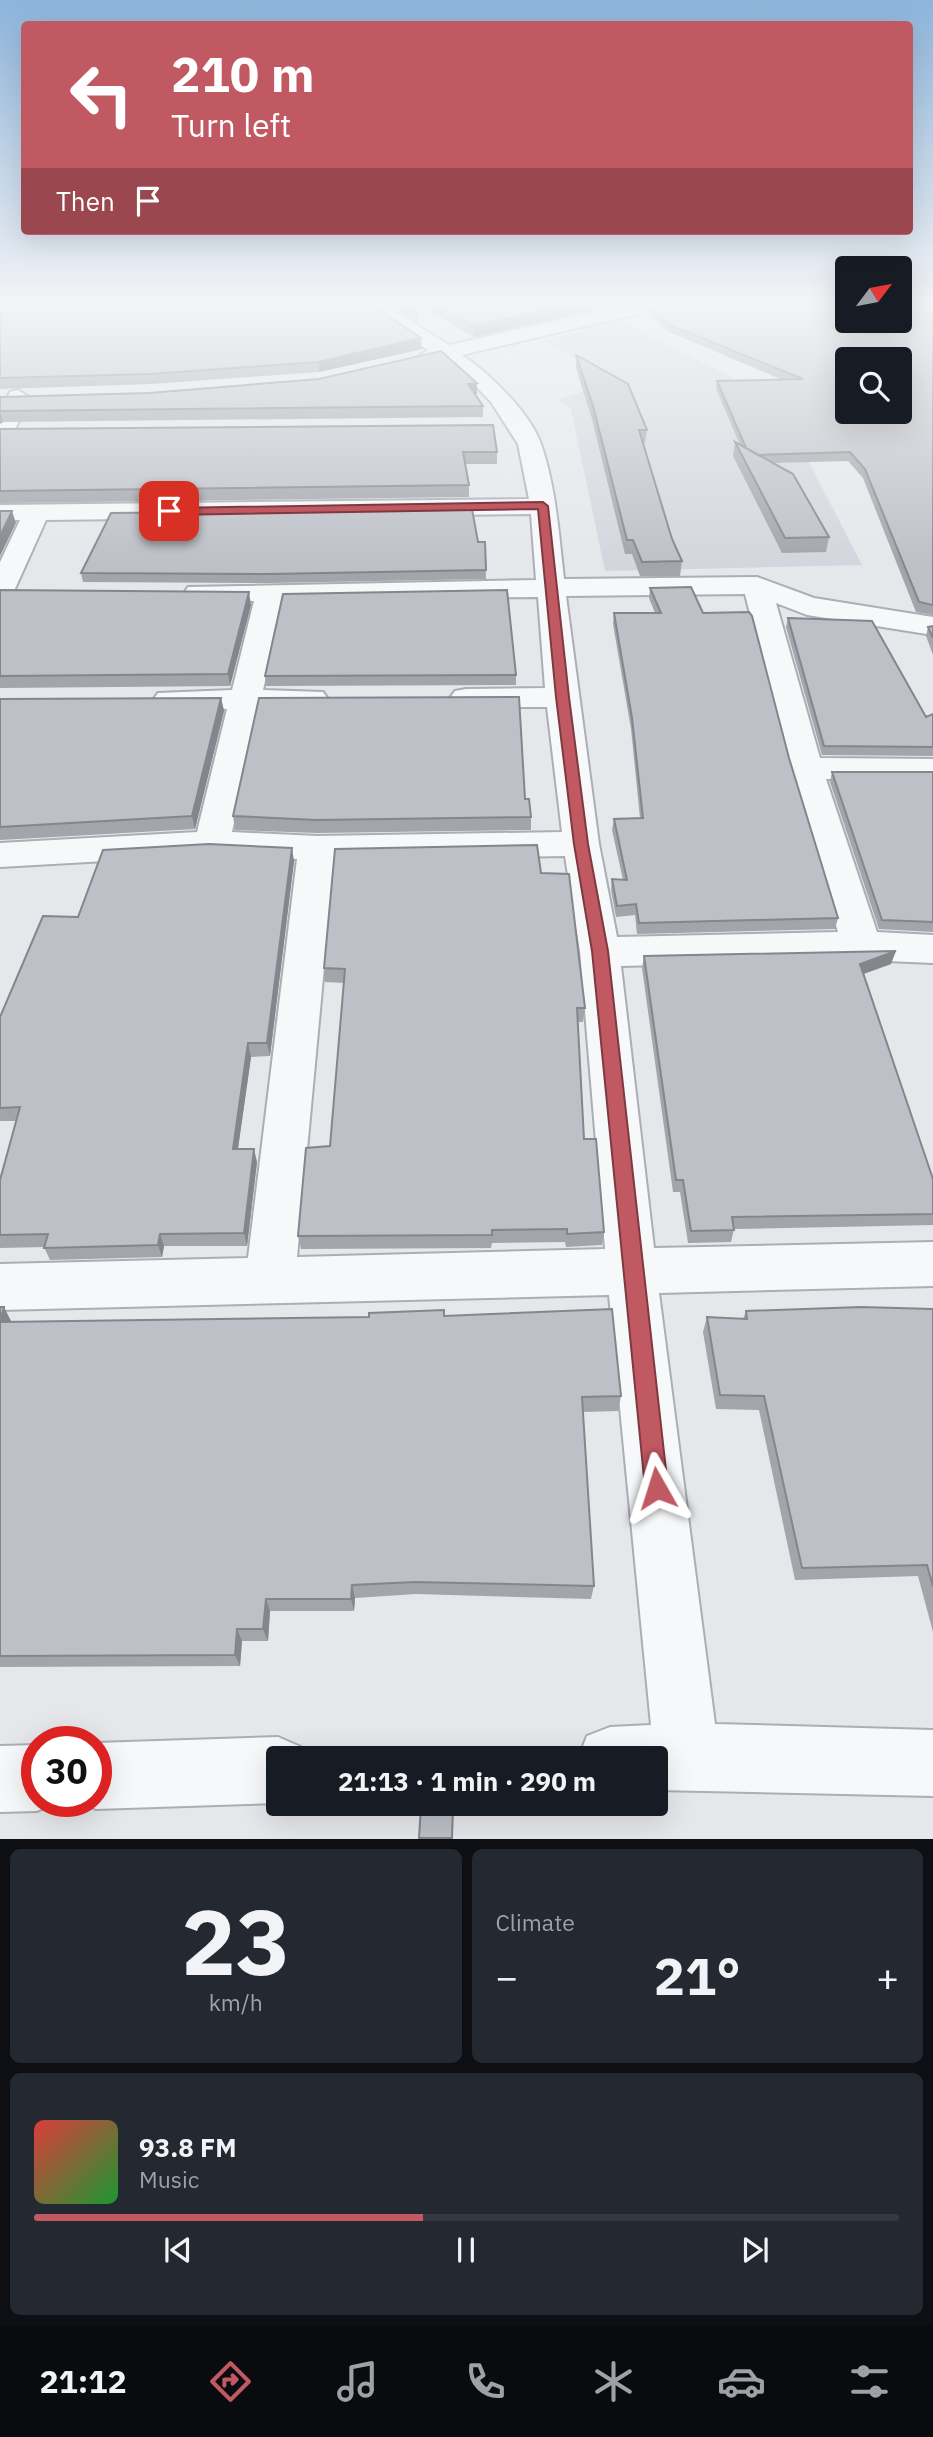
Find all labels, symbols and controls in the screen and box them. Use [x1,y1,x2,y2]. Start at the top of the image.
text: 210 m [171,42,315,105]
icon: left [56,49,147,140]
text: Turn left [171,104,291,146]
icon: arrive [129,182,167,220]
text: Then [56,184,115,218]
north arrow [835,256,912,332]
map controls [835,256,912,424]
button: search [835,347,912,424]
pin [139,481,199,541]
icon: arrive [150,492,188,530]
position arrow [620,1451,694,1525]
speed limit sign: 30 [21,1726,112,1817]
text: 21:13 · 1 min · 290 m [338,1764,596,1798]
text: 23 [181,1882,290,2000]
text: Climate [496,1907,575,1937]
text: 21° [654,1942,741,2009]
text: − [496,1952,518,2001]
text: + [876,1952,899,2001]
text: km/h [209,1987,263,2017]
text: 93.8 FM [139,2130,237,2164]
text: Music [139,2164,199,2194]
icon: previous [159,2231,197,2269]
icon: pause [447,2231,485,2269]
icon: next [736,2231,774,2269]
icon: directions [206,2357,255,2406]
icon: music [333,2357,382,2406]
icon: phone [461,2357,510,2406]
icon: climate [589,2357,638,2406]
icon: car [717,2357,766,2406]
icon: filters [845,2357,894,2406]
text: 21:12 [39,2360,127,2402]

